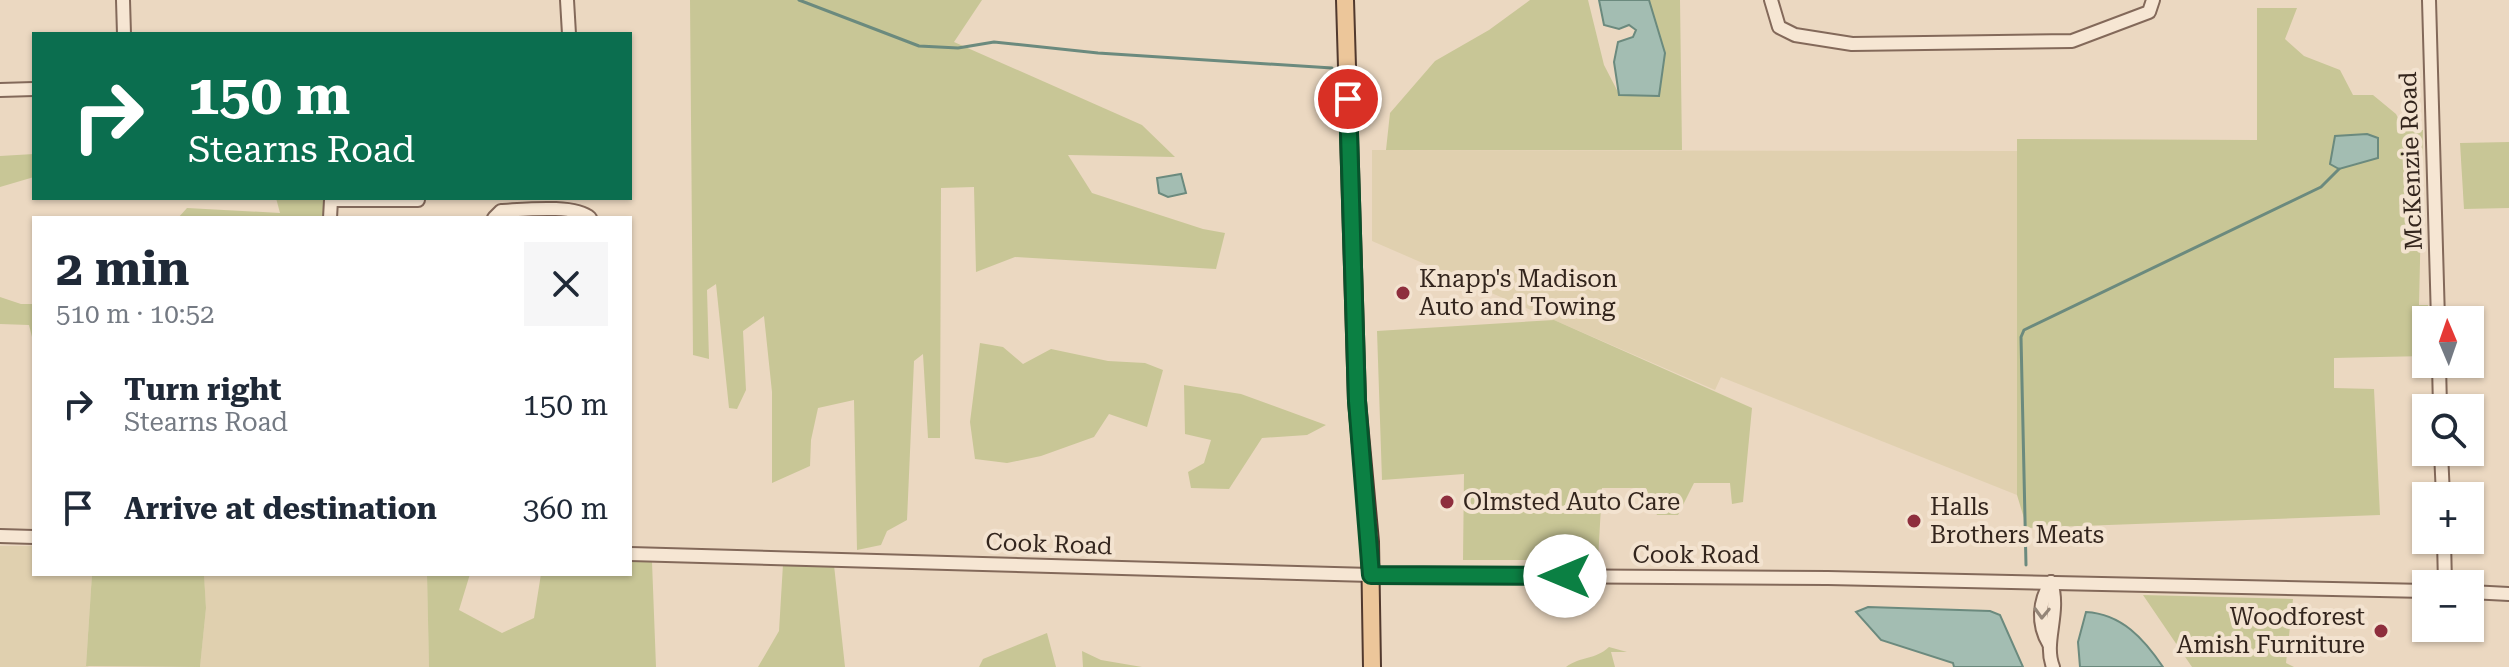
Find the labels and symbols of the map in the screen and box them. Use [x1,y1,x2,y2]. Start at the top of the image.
pin [1314,65,1382,133]
street label: McKenzie Road [2394,71,2428,251]
place label: Knapp's Madison Auto and Towing [1419,265,1618,321]
marker: Knapp's Madison Auto and Towing [1394,284,1412,302]
north arrow [2412,306,2484,378]
place label: Olmsted Auto Care [1463,488,1680,516]
marker: Olmsted Auto Care [1438,493,1456,511]
place label: Halls Brothers Meats [1930,493,2104,549]
marker: Halls Brothers Meats [1905,512,1923,530]
street label: Cook Road [985,528,1113,560]
position arrow [1523,534,1607,618]
street label: Cook Road [1632,541,1760,569]
place label: Woodforest Amish Furniture [2176,603,2365,659]
one-way arrow [2033,607,2050,619]
marker: Woodforest Amish Furniture [2372,622,2390,640]

